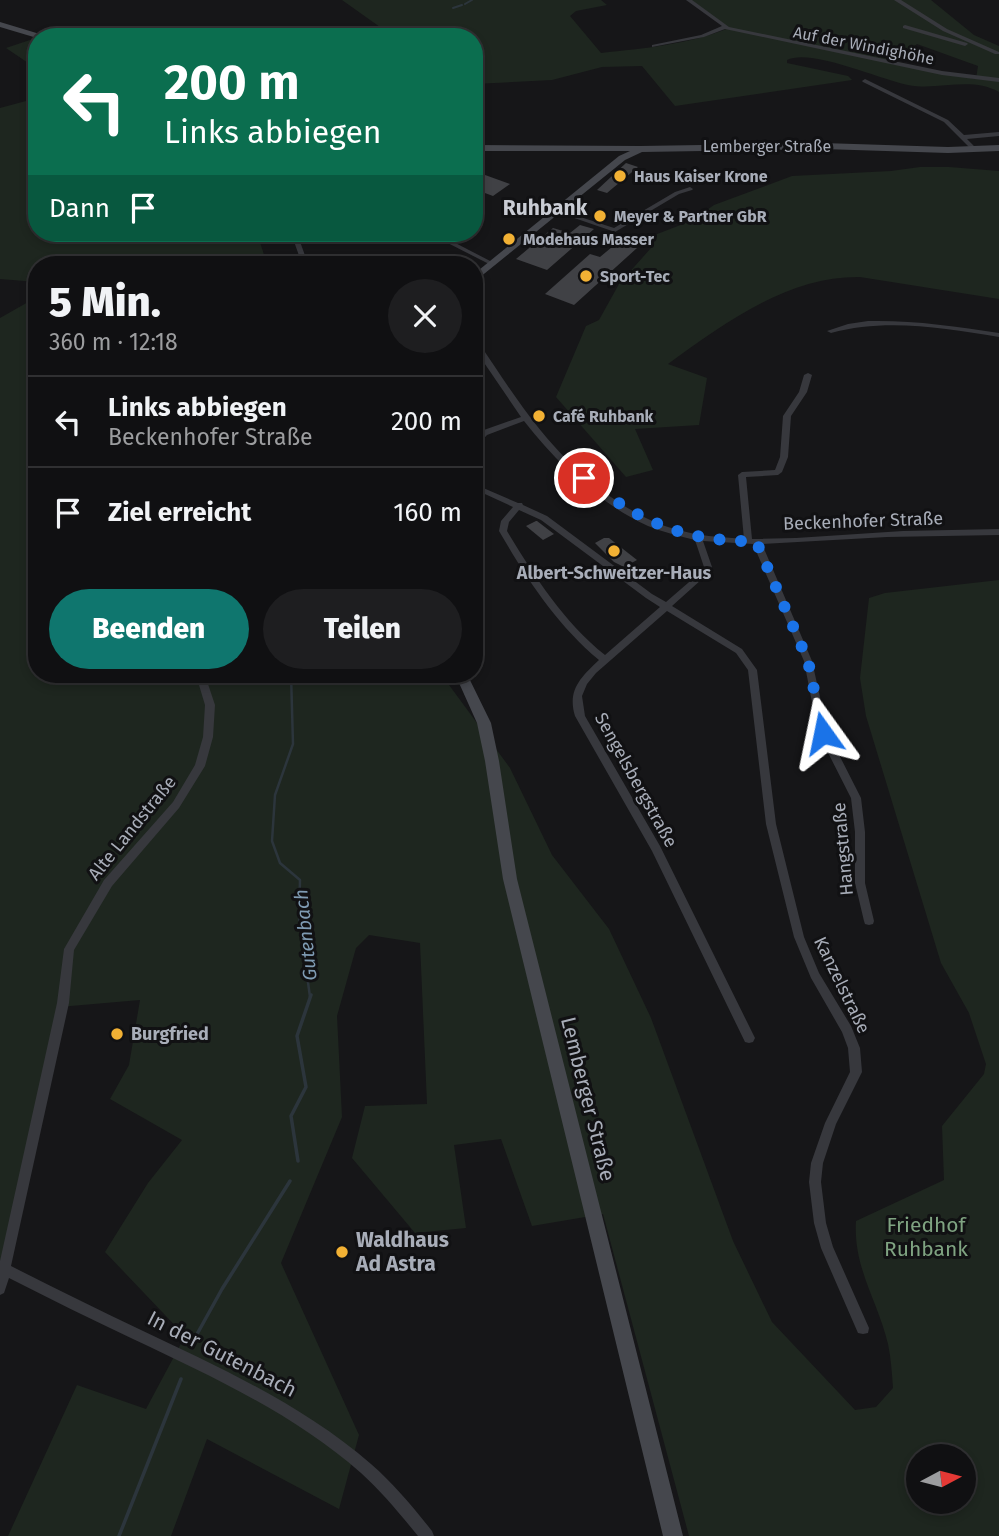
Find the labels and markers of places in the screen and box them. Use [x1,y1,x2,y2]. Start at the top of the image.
place label: Haus Kaiser Krone [634,167,768,186]
marker: Haus Kaiser Krone [612,168,628,184]
place label: Meyer & Partner GbR [614,207,767,226]
marker: Meyer & Partner GbR [592,208,608,224]
place label: Modehaus Masser [523,230,654,249]
marker: Modehaus Masser [501,231,517,247]
place label: Sport-Tec [600,267,670,286]
marker: Sport-Tec [578,268,594,284]
place label: Café Ruhbank [553,407,654,426]
marker: Café Ruhbank [531,408,547,424]
pin [554,448,614,508]
marker: Albert-Schweitzer-Haus [606,543,622,559]
place label: Albert-Schweitzer-Haus [516,562,712,584]
place label: Burgfried [131,1023,209,1045]
marker: Burgfried [109,1026,125,1042]
place label: Waldhaus Ad Astra [355,1227,449,1277]
marker: Waldhaus Ad Astra [334,1244,350,1260]

